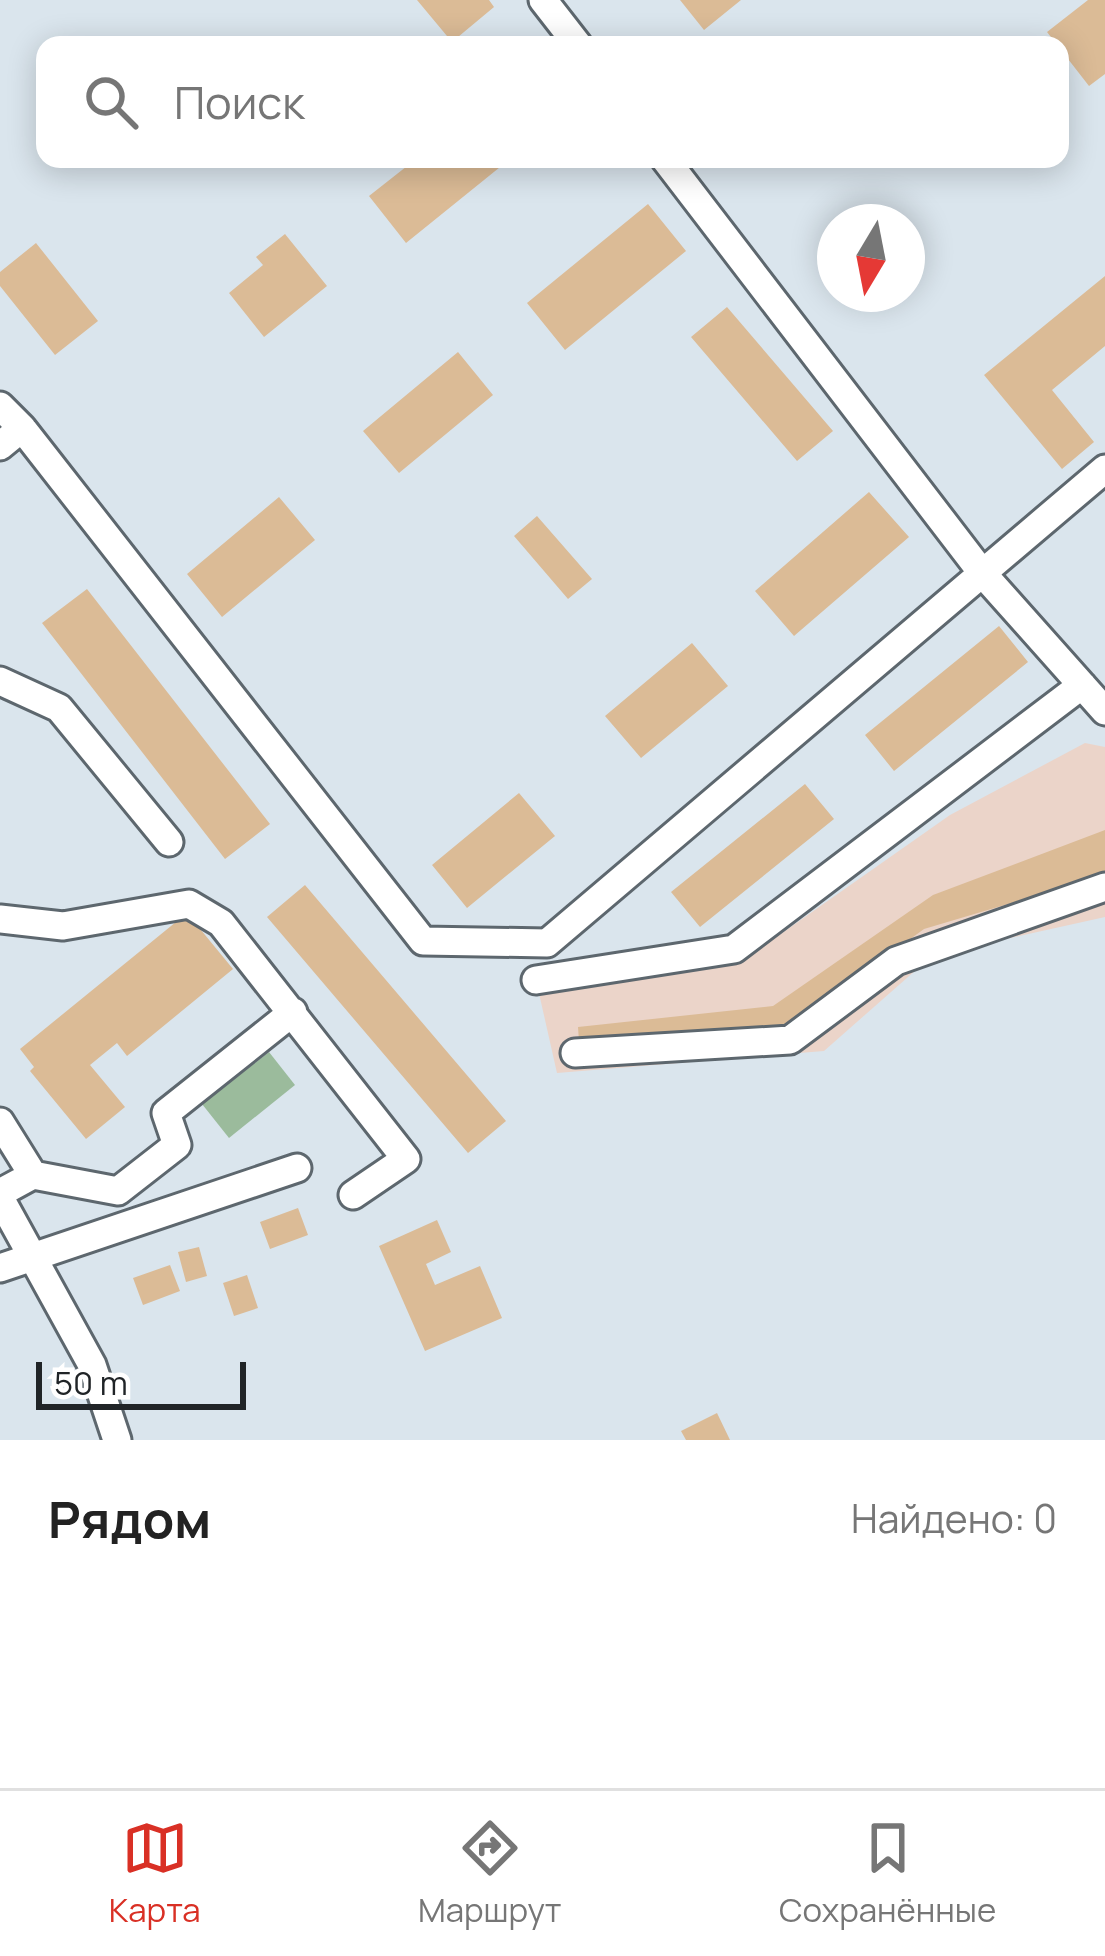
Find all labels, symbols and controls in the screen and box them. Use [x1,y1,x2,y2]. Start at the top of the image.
search box [36,36,1069,168]
icon: search [78,69,144,135]
text: Поиск [174,71,305,133]
north arrow [817,204,925,312]
scale bar [36,1356,246,1409]
text: 50 m [54,1360,128,1405]
text: Рядом [48,1484,211,1553]
text: Найдено: 0 [851,1491,1057,1545]
tab: Карта [109,1815,201,1932]
tab: Маршрут [418,1815,562,1932]
tab: Сохранённые [779,1815,996,1932]

